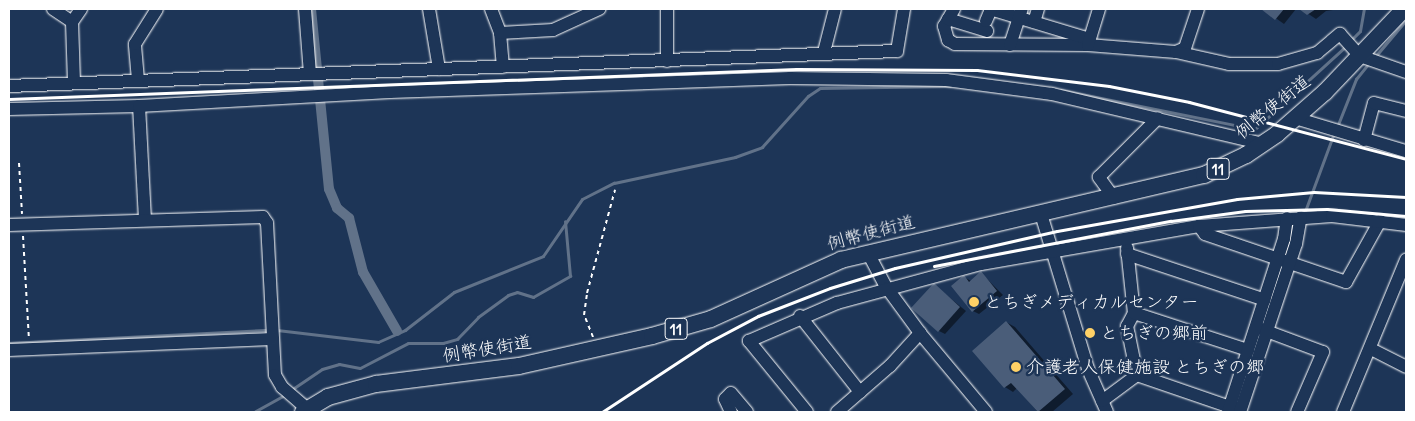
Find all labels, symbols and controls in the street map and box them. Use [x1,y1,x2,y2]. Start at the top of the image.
street label: 例幣使街道 [1231,70,1315,144]
road number: 11 [1206,156,1230,182]
street label: 例幣使街道 [825,211,917,255]
place label: とちぎメディカルセンター [984,291,1200,313]
marker: とちぎメディカルセンター [968,296,980,308]
road number: 11 [664,316,688,342]
place label: とちぎの郷前 [1100,322,1208,344]
marker: とちぎの郷前 [1084,327,1096,339]
street label: 例幣使街道 [441,331,533,367]
place label: 介護老人保健施設 とちぎの郷 [1026,356,1264,378]
marker: 介護老人保健施設 とちぎの郷 [1010,361,1022,373]

